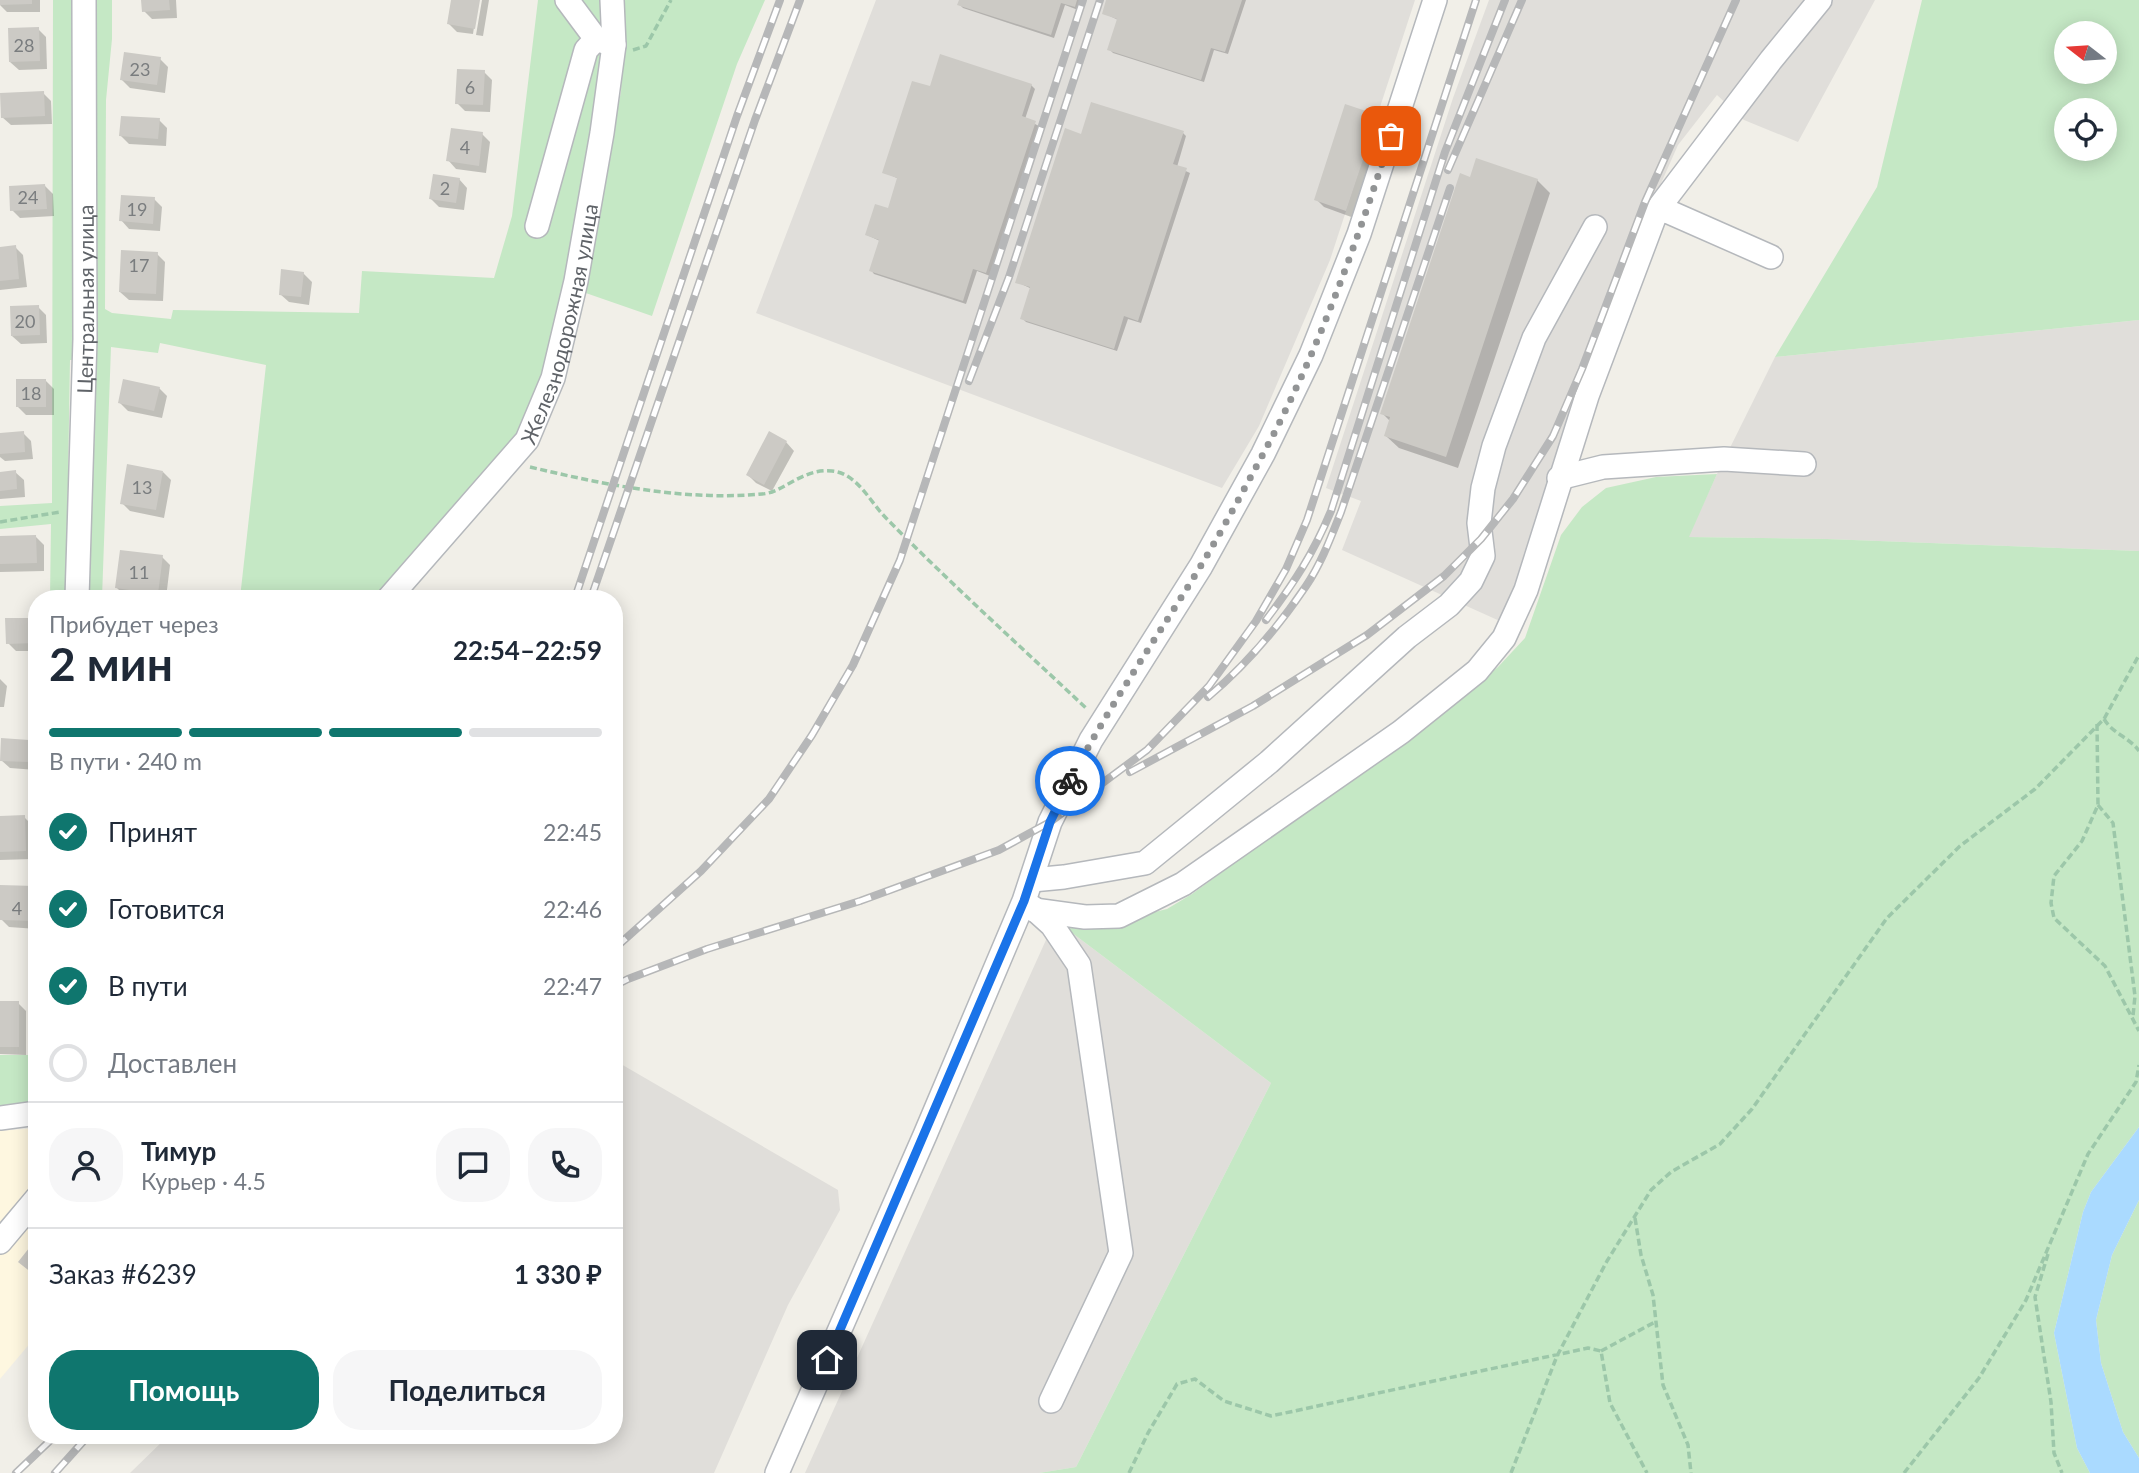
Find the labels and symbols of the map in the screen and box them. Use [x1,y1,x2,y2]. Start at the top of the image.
north arrow [2054,21,2118,84]
house number: 28 [14,34,34,56]
house number: 23 [130,58,150,80]
house number: 6 [465,76,475,98]
pin [1361,106,1421,166]
house number: 4 [460,136,470,158]
house number: 2 [440,177,450,199]
house number: 24 [18,186,38,208]
house number: 19 [127,198,147,220]
street label: Железнодорожная улица [514,202,602,448]
street label: Центральная улица [71,204,98,394]
house number: 17 [129,254,149,276]
house number: 20 [15,310,35,332]
house number: 18 [21,382,41,404]
house number: 13 [132,476,152,498]
house number: 11 [129,561,149,583]
courier [1035,746,1105,816]
house number: 4 [12,897,22,919]
pin [797,1330,857,1390]

